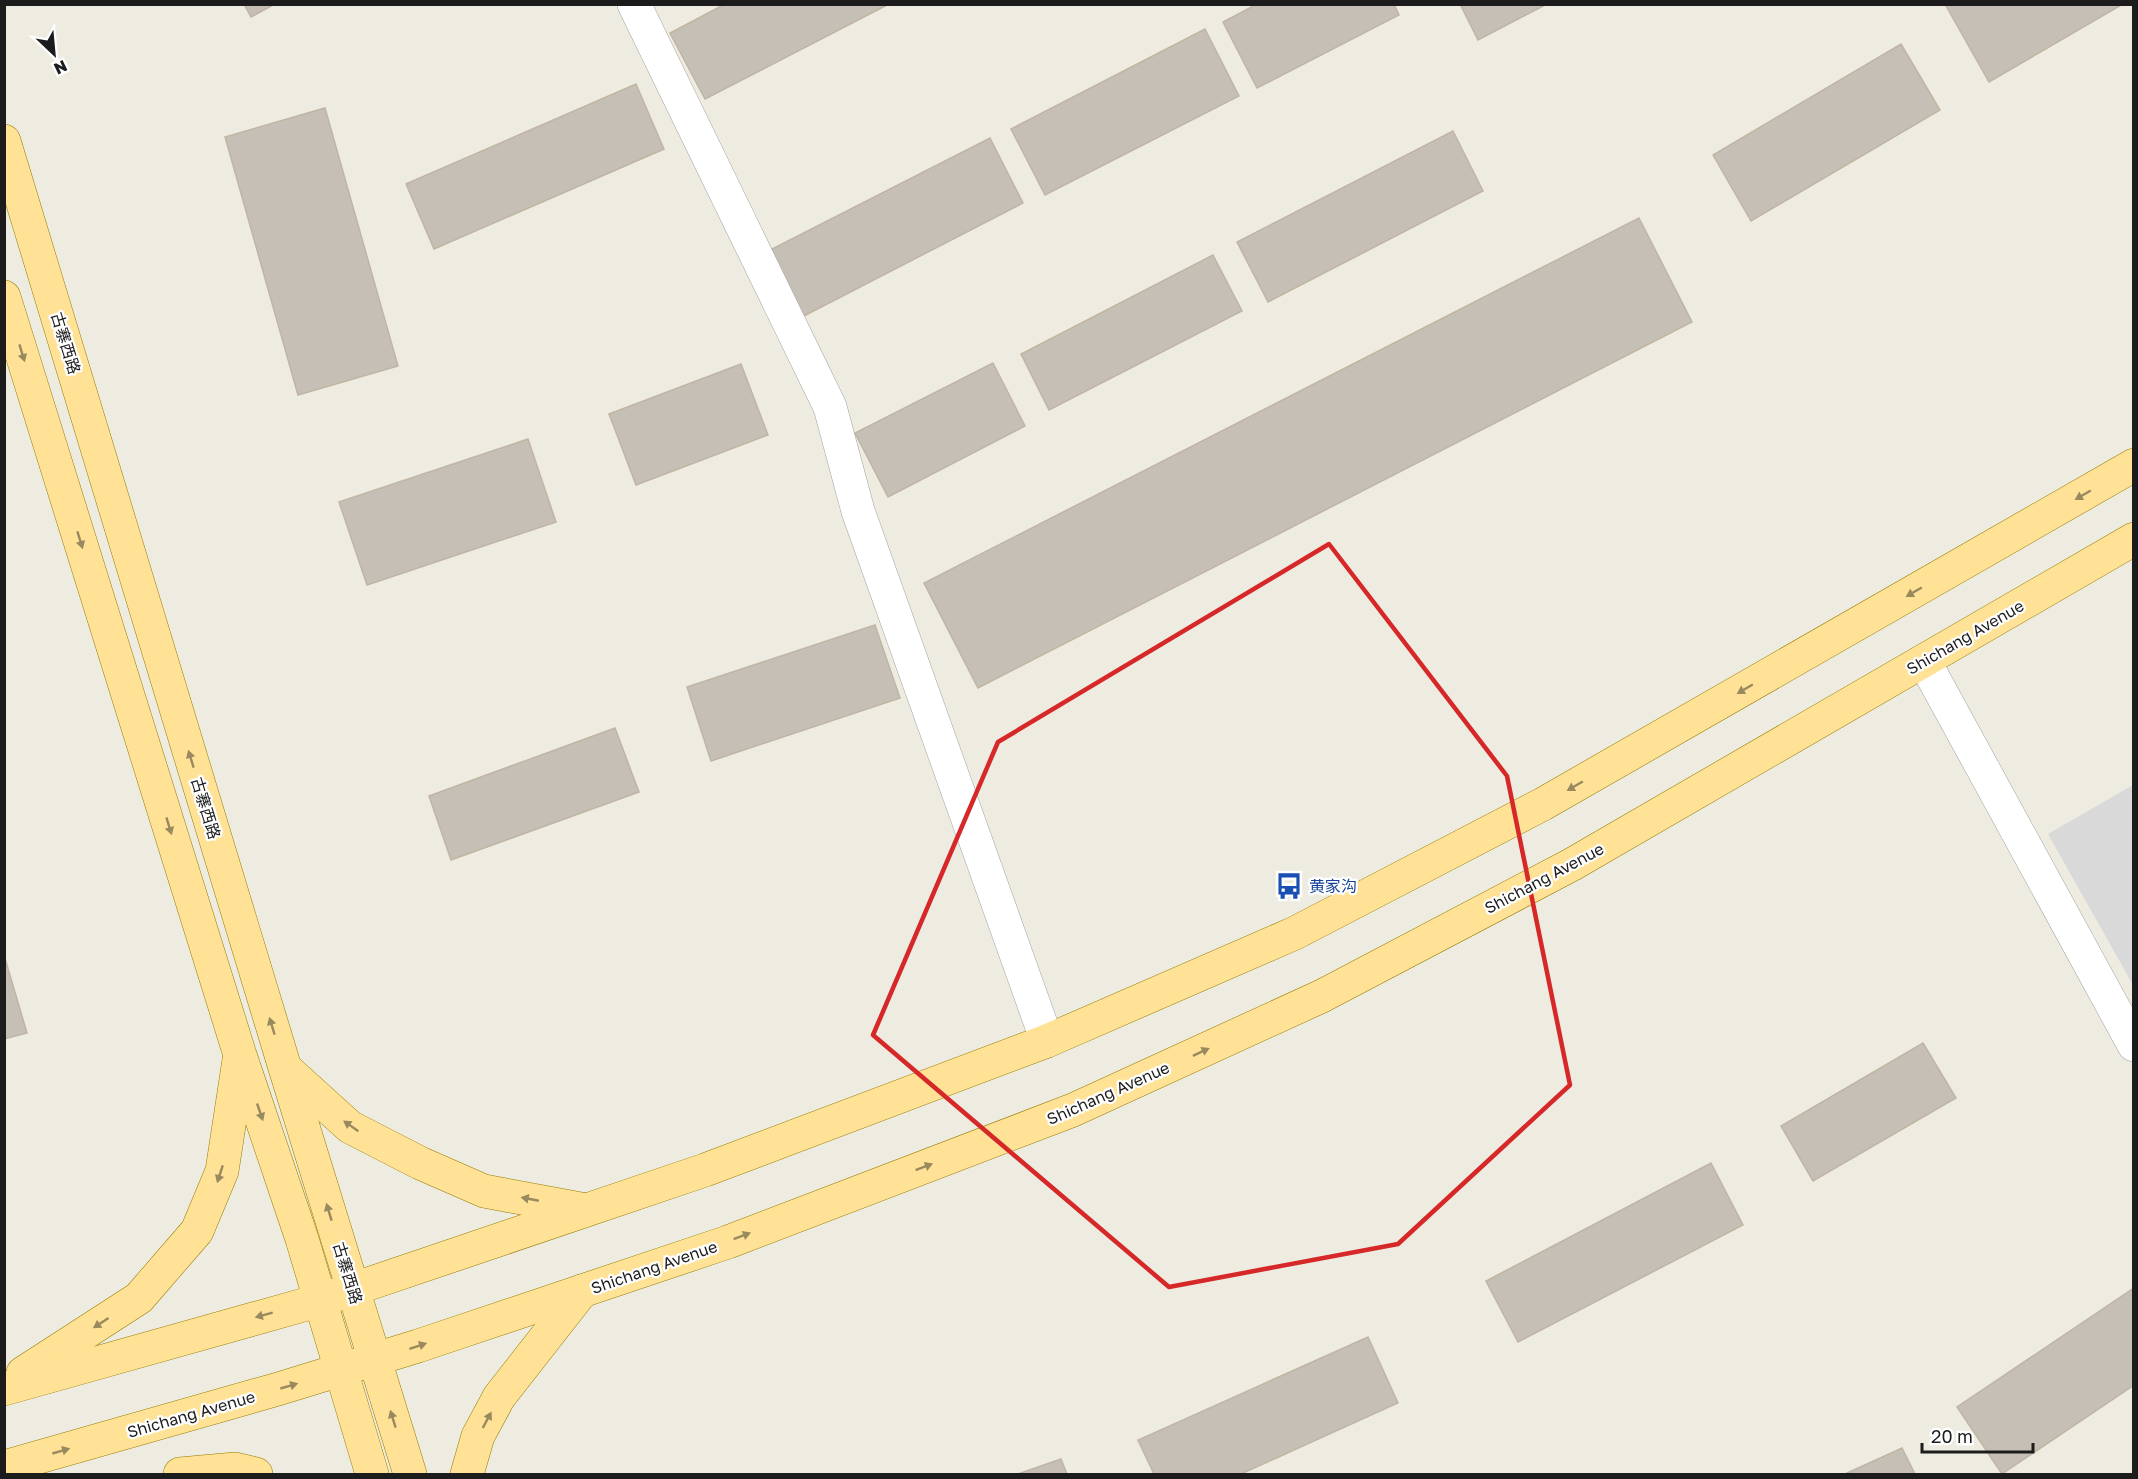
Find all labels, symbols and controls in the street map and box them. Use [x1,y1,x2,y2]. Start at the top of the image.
north arrow [24,24,84,84]
text: N [51,56,70,79]
street label: 古寨西路 [47,309,85,377]
one-way arrow [18,344,27,362]
one-way arrow [2075,489,2091,500]
one-way arrow [76,531,85,549]
one-way arrow [1905,587,1922,597]
street label: Shichang Avenue [1903,595,2027,679]
one-way arrow [1736,684,1753,694]
one-way arrow [186,750,195,768]
street label: 古寨西路 [187,774,225,842]
one-way arrow [1567,781,1584,791]
one-way arrow [165,817,174,835]
street label: Shichang Avenue [1481,838,1607,918]
bus stop icon: 黄家沟 [1274,871,1304,901]
place label: 黄家沟 [1309,876,1357,896]
one-way arrow [267,1017,276,1035]
one-way arrow [1193,1047,1210,1056]
street label: Shichang Avenue [1044,1057,1172,1129]
one-way arrow [255,1103,265,1121]
one-way arrow [343,1120,359,1132]
one-way arrow [915,1162,933,1171]
one-way arrow [214,1166,224,1184]
one-way arrow [520,1194,539,1203]
one-way arrow [324,1203,333,1221]
one-way arrow [733,1231,751,1241]
street label: Shichang Avenue [588,1236,720,1298]
street label: 古寨西路 [329,1239,367,1307]
one-way arrow [255,1311,274,1321]
one-way arrow [93,1317,109,1328]
one-way arrow [409,1341,427,1350]
one-way arrow [280,1381,298,1390]
street label: Shichang Avenue [125,1386,257,1442]
one-way arrow [388,1410,397,1428]
one-way arrow [482,1411,492,1428]
scale bar [1922,1416,2033,1454]
text: 20 m [1931,1425,1973,1447]
one-way arrow [52,1446,70,1455]

